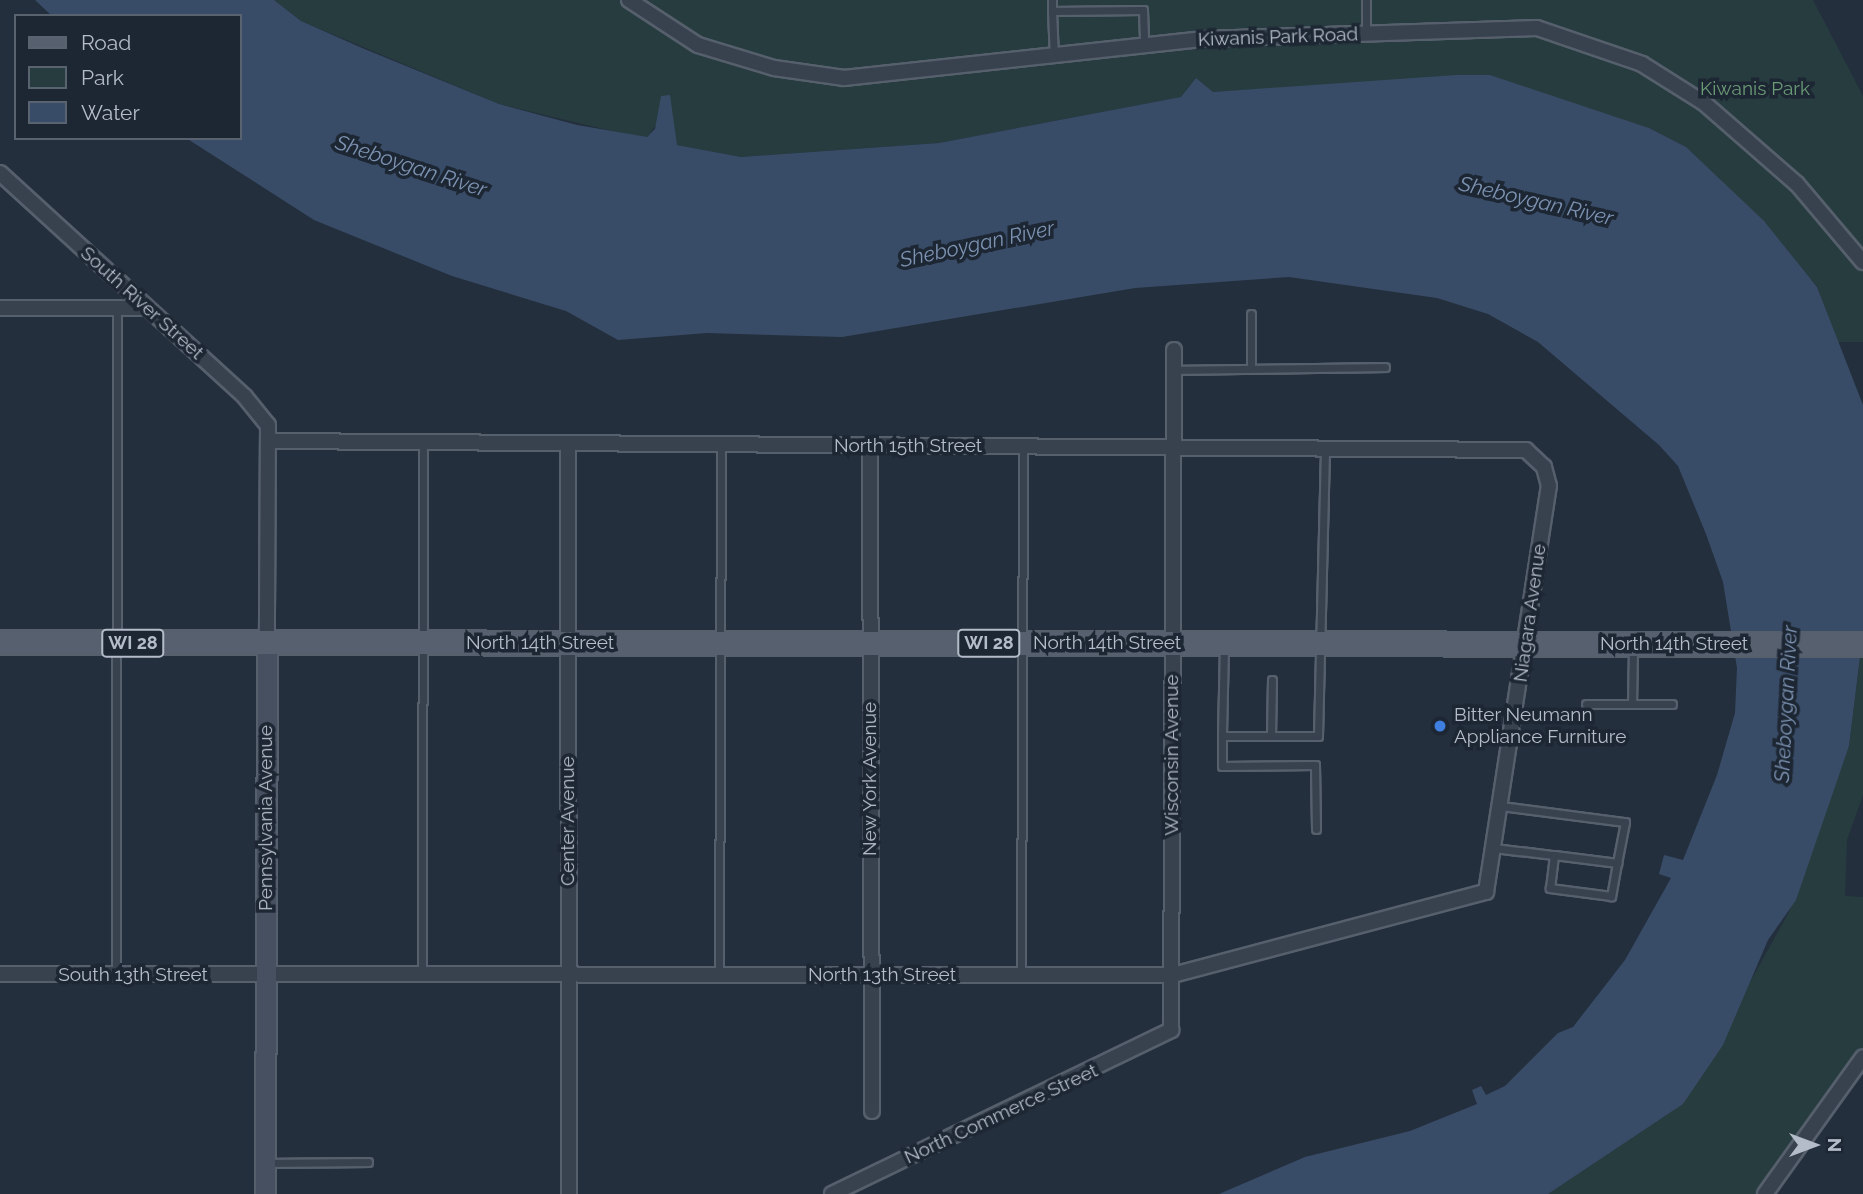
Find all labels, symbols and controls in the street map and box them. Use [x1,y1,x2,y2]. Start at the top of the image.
legend [14,14,242,140]
street label: Kiwanis Park Road [1197,23,1359,51]
text: Road [81,30,131,55]
text: Park [81,65,124,90]
park label: Kiwanis Park [1700,78,1810,100]
text: Water [81,100,140,125]
water label: Sheboygan River [332,130,490,202]
water label: Sheboygan River [1456,171,1616,231]
water label: Sheboygan River [897,215,1057,273]
street label: South River Street [76,242,208,364]
street label: North 15th Street [834,435,982,457]
street label: Niagara Avenue [1509,542,1551,684]
water label: Sheboygan River [1769,625,1803,783]
road number: WI 28 [100,628,166,658]
road number: WI 28 [956,628,1022,658]
street label: North 14th Street [466,632,614,654]
street label: North 14th Street [1033,632,1181,654]
street label: North 14th Street [1600,633,1748,655]
street label: Wisconsin Avenue [1161,674,1183,836]
street label: New York Avenue [859,701,881,857]
place label: Bitter Neumann Appliance Furniture [1454,704,1626,748]
marker: Bitter Neumann Appliance Furniture [1432,718,1448,734]
street label: Pennsylvania Avenue [255,725,277,911]
street label: Center Avenue [557,756,579,886]
street label: South 13th Street [58,964,208,986]
street label: North 13th Street [808,964,956,986]
street label: North Commerce Street [901,1059,1101,1169]
north arrow [1779,1110,1849,1180]
text: N [1824,1138,1846,1152]

